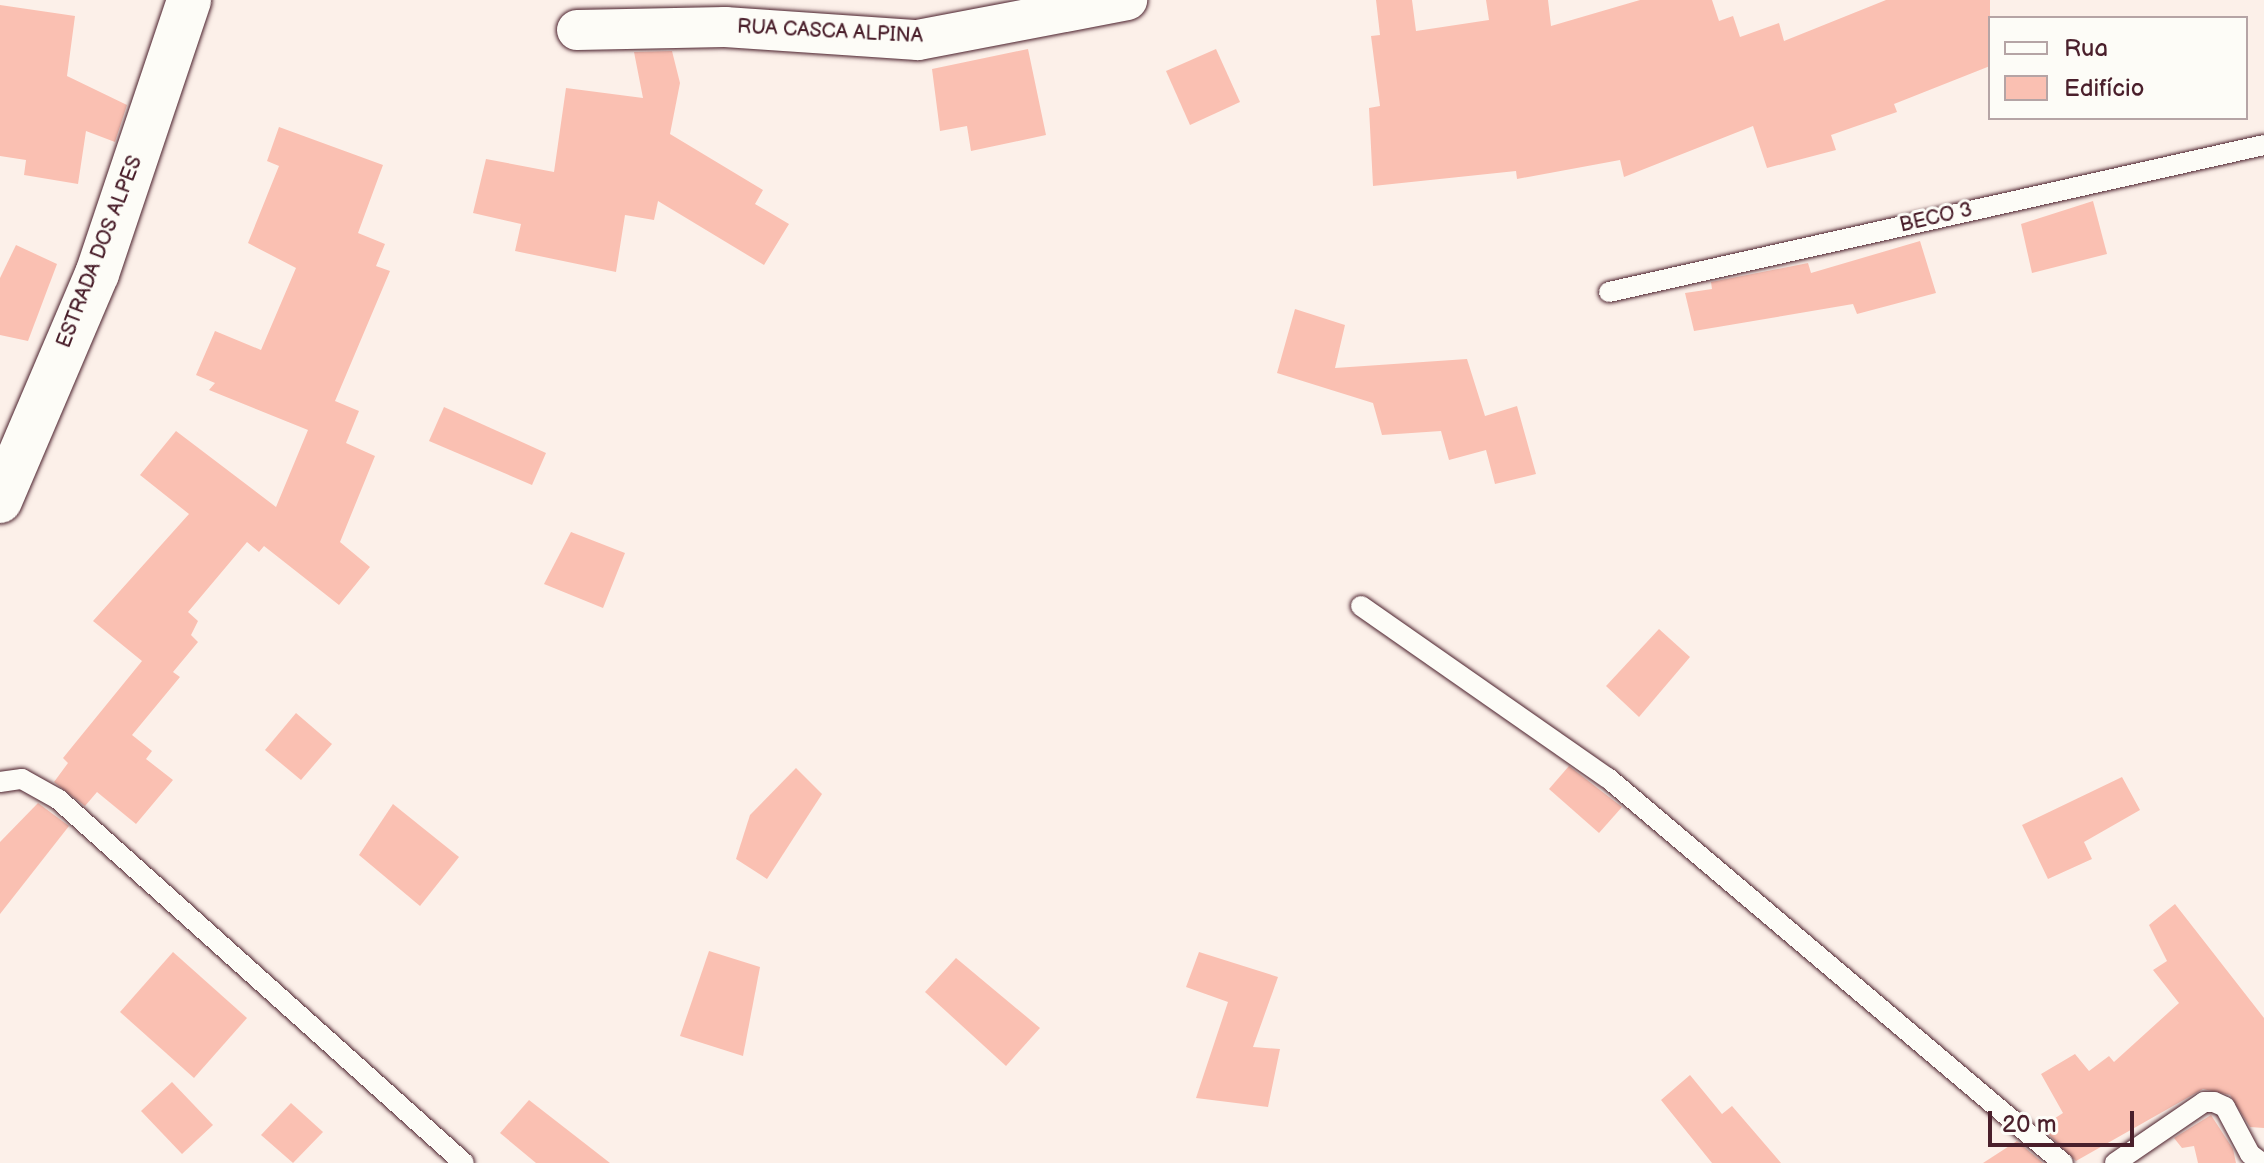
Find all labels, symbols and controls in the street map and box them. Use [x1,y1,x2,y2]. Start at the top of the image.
street label: RUA CASCA ALPINA [736,15,924,49]
legend [1988,16,2248,120]
text: Rua [2064,34,2108,63]
text: Edifício [2064,74,2144,103]
street label: ESTRADA DOS ALPES [52,153,148,351]
street label: BECO 3 [1897,198,1975,238]
scale bar [1992,1095,2138,1145]
text: 20 m [2002,1110,2057,1139]

